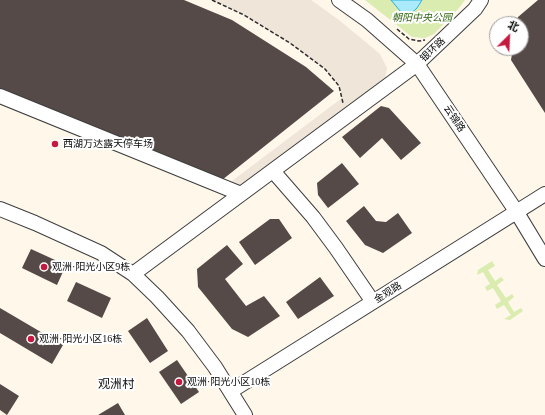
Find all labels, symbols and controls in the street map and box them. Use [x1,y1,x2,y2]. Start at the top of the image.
park label: 朝阳中央公园 [392,12,452,24]
north arrow [489,16,529,56]
text: 北 [506,18,521,34]
street label: 银环路 [418,35,448,65]
street label: 云锦路 [441,103,467,135]
place label: 西湖万达露天停车场 [63,138,153,150]
marker: 西湖万达露天停车场 [50,139,60,149]
place label: 观洲·阳光小区9栋 [52,261,130,273]
marker: 观洲·阳光小区9栋 [39,262,49,272]
street label: 金观路 [372,280,404,306]
place label: 观洲·阳光小区16栋 [39,333,122,345]
marker: 观洲·阳光小区16栋 [26,334,36,344]
place label: 观洲·阳光小区10栋 [187,376,270,388]
marker: 观洲·阳光小区10栋 [174,377,184,387]
district label: 观洲村 [98,378,134,392]

